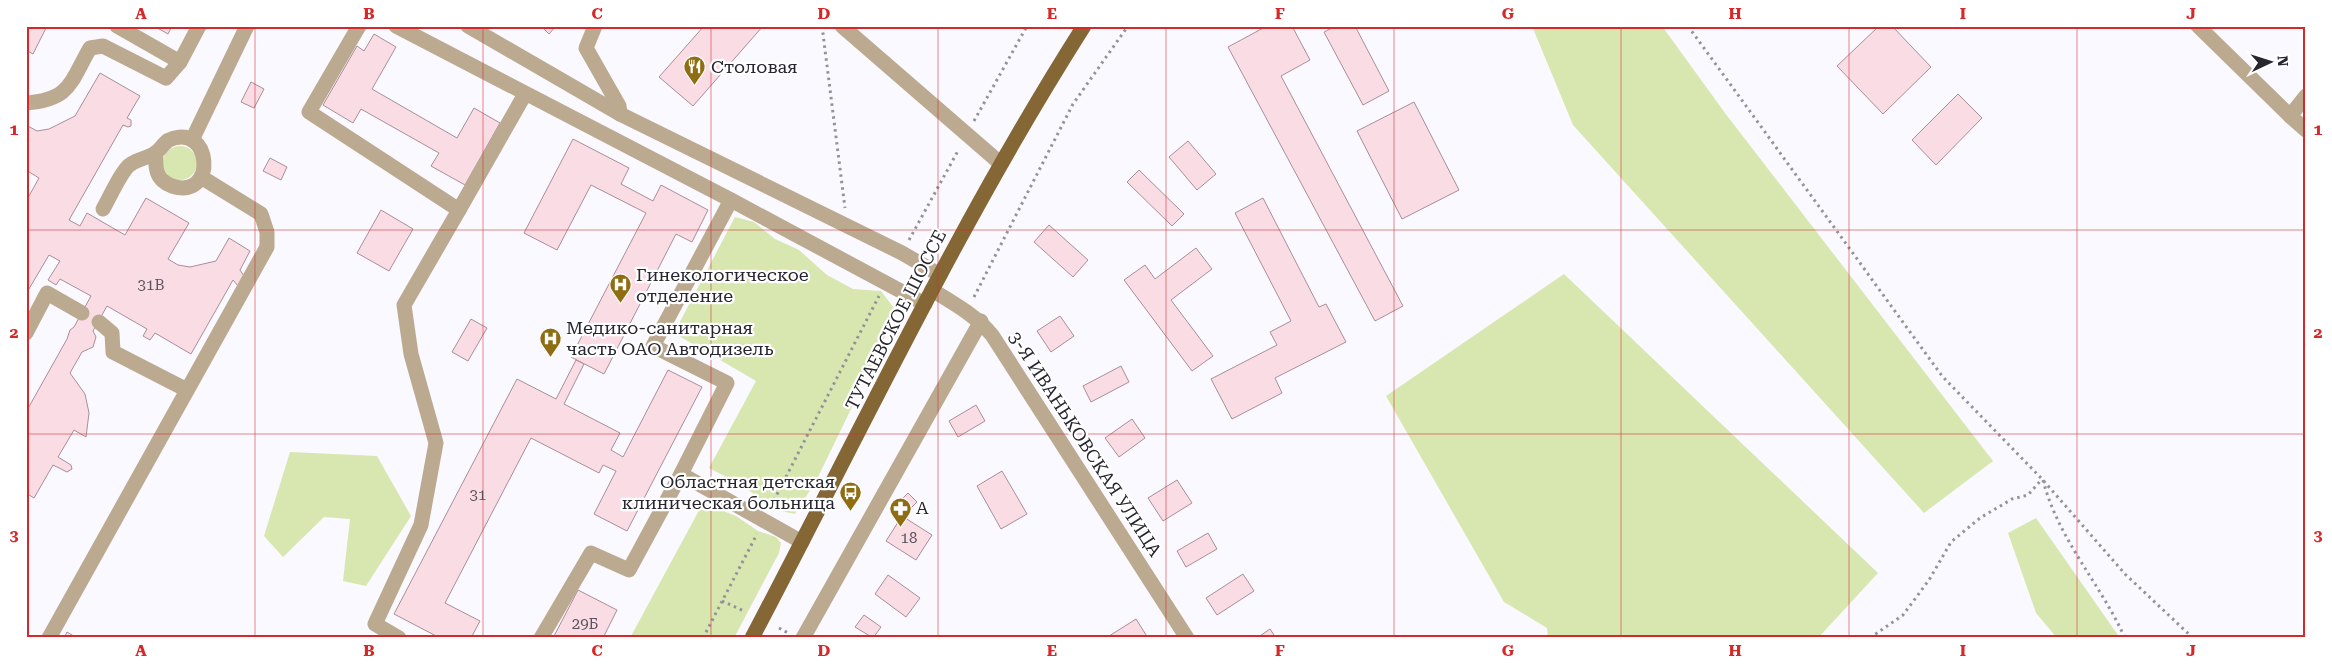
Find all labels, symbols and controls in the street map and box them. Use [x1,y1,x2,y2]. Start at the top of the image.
text: A [135,4,147,23]
text: B [363,4,375,23]
text: C [591,4,603,23]
text: D [818,4,831,23]
text: E [1047,4,1057,23]
text: F [1275,4,1285,23]
text: G [1502,4,1515,23]
text: H [1728,4,1742,23]
text: I [1960,4,1966,23]
text: J [2186,4,2196,23]
north arrow [2244,38,2294,88]
restaurant icon: Столовая [683,55,707,86]
text: N [2275,55,2291,67]
place label: Столовая [711,56,798,77]
text: 1 [10,120,19,139]
text: 1 [2314,120,2323,139]
street label: ТУТАЕВСКОЕ ШОССЕ [841,226,950,414]
place label: Гинекологическое отделение [636,264,809,306]
hospital icon: Гинекологическое отделение [608,273,632,304]
house number: 31В [138,276,164,294]
place label: Медико-санитарная часть ОАО Автодизель [566,317,774,359]
text: 2 [10,323,19,342]
text: 2 [2314,323,2323,342]
hospital icon: Медико-санитарная часть ОАО Автодизель [538,326,562,357]
street label: 3-Я ИВАНЬКОВСКАЯ УЛИЦА [1005,327,1166,561]
place label: Областная детская клиническая больница [622,471,835,513]
bus stop icon: Областная детская клиническая больница [839,480,863,511]
house number: 31 [470,486,486,504]
pharmacy icon: А [888,496,912,527]
place label: А [916,497,929,518]
text: 3 [10,526,19,545]
text: 3 [2314,526,2323,545]
house number: 18 [901,529,917,547]
house number: 29Б [572,615,599,633]
text: A [135,641,147,660]
text: B [363,641,375,660]
text: C [591,641,603,660]
text: D [818,641,831,660]
text: E [1047,641,1057,660]
text: F [1275,641,1285,660]
text: G [1502,641,1515,660]
text: H [1728,641,1742,660]
text: I [1960,641,1966,660]
text: J [2186,641,2196,660]

